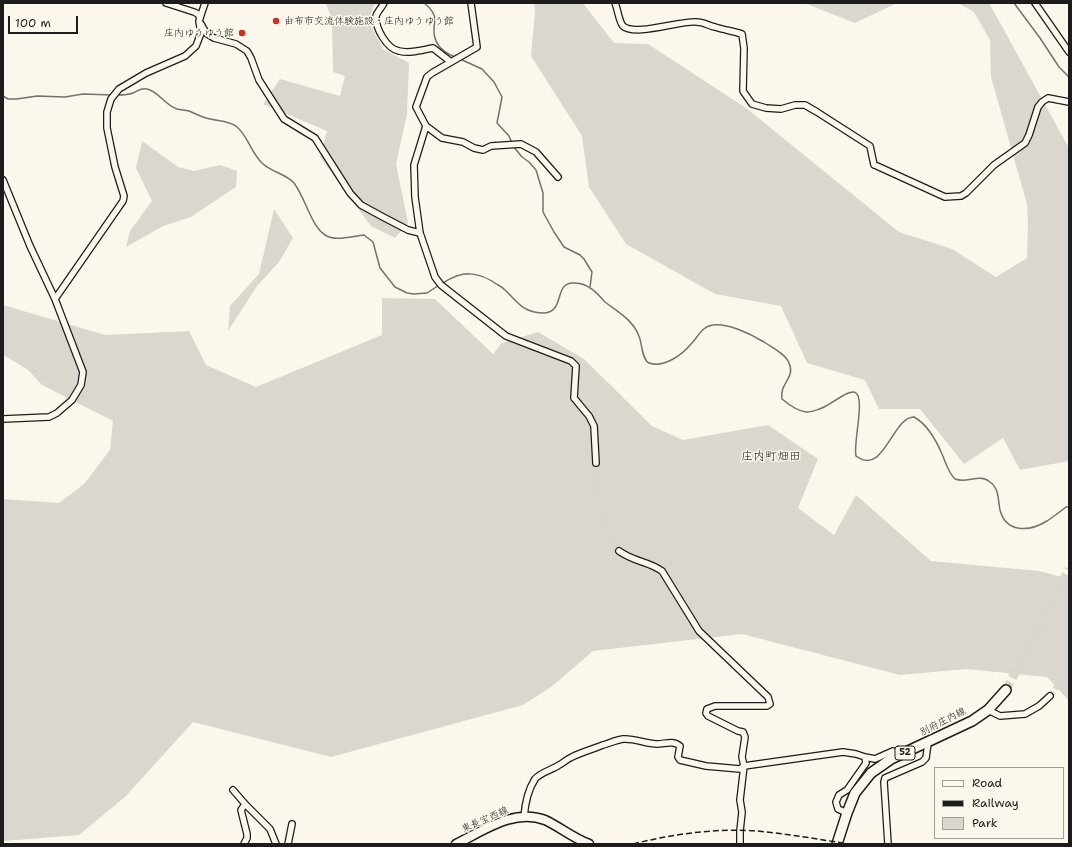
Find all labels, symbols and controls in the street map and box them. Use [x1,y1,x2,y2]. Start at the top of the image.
scale bar [10,8,80,34]
text: 100 m [15,15,51,31]
place label: 由布市交流体験施設・庄内ゆうゆう館 [284,15,454,27]
marker: 由布市交流体験施設・庄内ゆうゆう館 [271,16,281,26]
place label: 庄内ゆうゆう館 [164,27,234,39]
marker: 庄内ゆうゆう館 [237,28,247,38]
district label: 庄内町畑田 [741,450,801,464]
street label: 別府庄内線 [918,705,968,739]
road number: 52 [895,746,915,760]
legend [934,767,1064,839]
text: Road [972,775,1002,791]
text: Railway [972,795,1019,811]
street label: 東長宝西線 [460,804,510,836]
text: Park [972,815,998,831]

